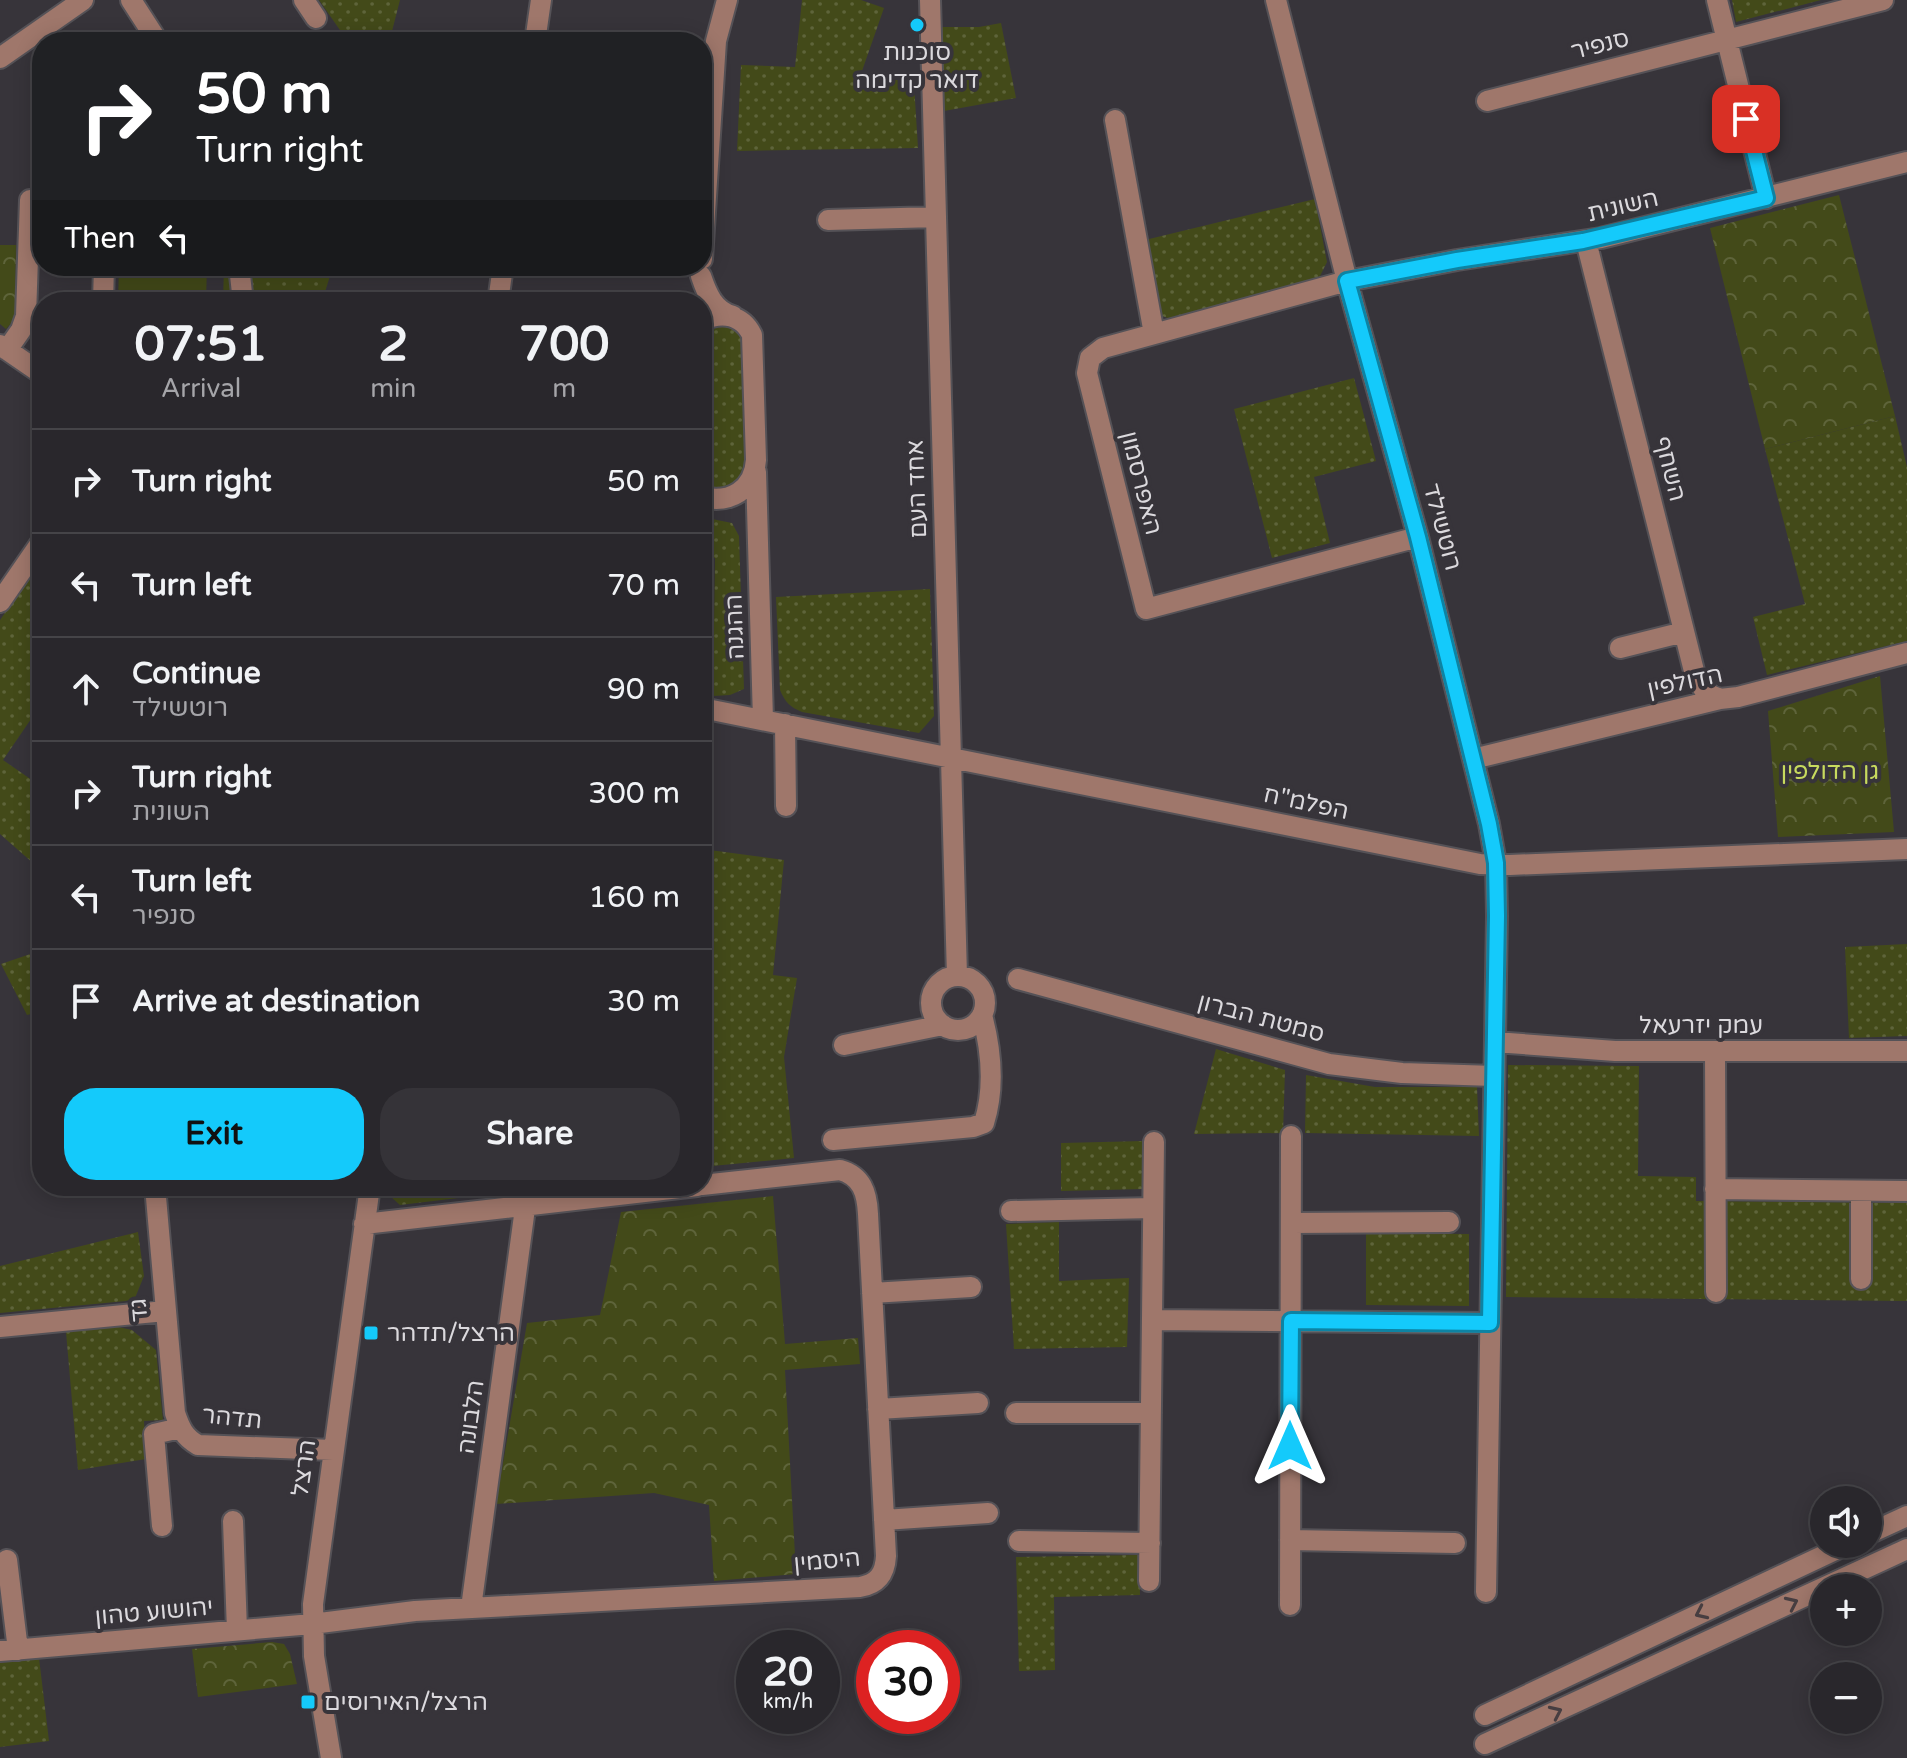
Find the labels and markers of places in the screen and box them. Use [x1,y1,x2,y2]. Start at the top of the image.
marker: סוכנות דואר קדימה [908,16,926,34]
place label: סוכנות דואר קדימה [855,38,979,95]
pin [1712,85,1780,153]
place label: הרצל/תדהר [387,1319,515,1348]
marker: הרצל/תדהר [362,1324,380,1342]
place label: הרצל/האירוסים [324,1688,488,1717]
marker: הרצל/האירוסים [299,1693,317,1711]

